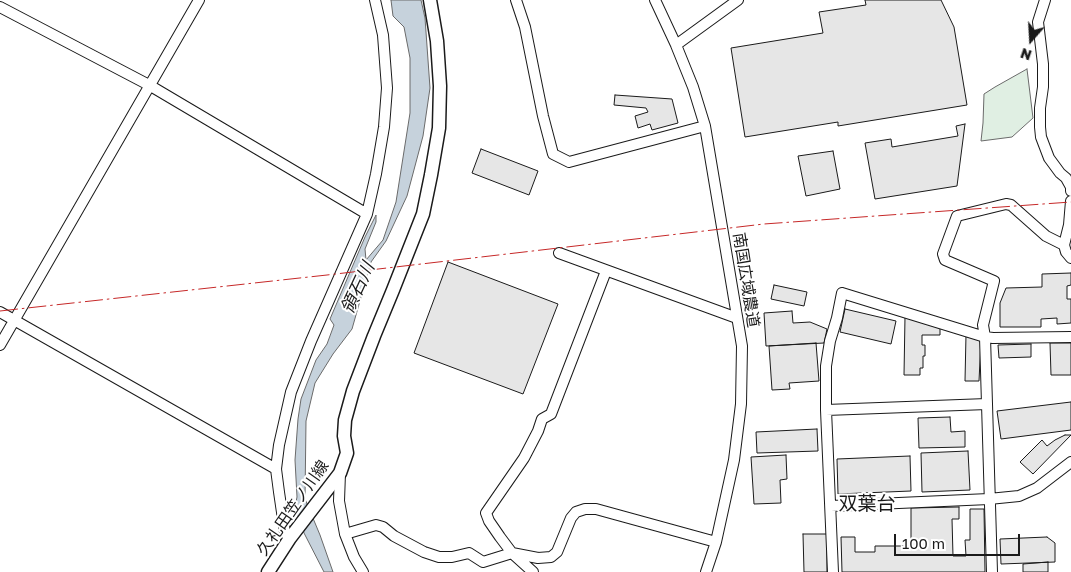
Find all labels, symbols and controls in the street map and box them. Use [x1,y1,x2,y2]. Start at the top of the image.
north arrow [1006,15,1056,65]
text: N [1018,45,1034,64]
street label: 南国広域農道 [729,231,763,329]
water label: 領石川 [337,259,379,317]
street label: 久礼田笠ノ川線 [253,457,333,559]
district label: 双葉台 [839,493,895,515]
scale bar [896,524,1022,556]
text: 100 m [902,534,945,552]

